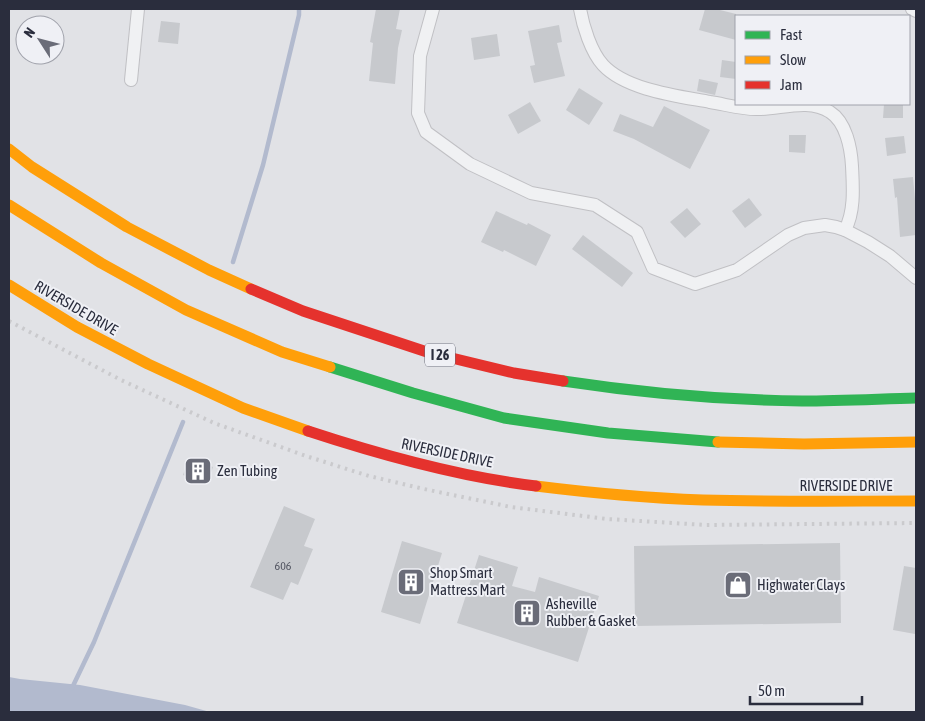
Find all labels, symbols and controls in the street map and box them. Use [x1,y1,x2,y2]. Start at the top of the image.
north arrow [15,15,65,65]
legend [735,15,910,105]
text: N [21,24,38,40]
text: Fast [780,26,802,43]
text: Slow [780,51,806,68]
text: Jam [780,76,803,93]
street label: RIVERSIDE DRIVE [32,277,121,338]
road number: I 26 [425,344,455,366]
street label: RIVERSIDE DRIVE [400,435,495,471]
building icon: Zen Tubing [183,456,213,486]
place label: Zen Tubing [217,462,278,479]
street label: RIVERSIDE DRIVE [799,477,893,494]
house number: 606 [275,559,292,573]
place label: Shop Smart Mattress Mart [430,564,505,598]
building icon: Shop Smart Mattress Mart [396,567,426,597]
shop icon: Highwater Clays [723,570,753,600]
place label: Highwater Clays [757,576,845,593]
place label: Asheville Rubber & Gasket [546,595,636,629]
building icon: Asheville Rubber & Gasket [512,598,542,628]
scale bar [750,674,862,706]
text: 50 m [758,682,785,699]

